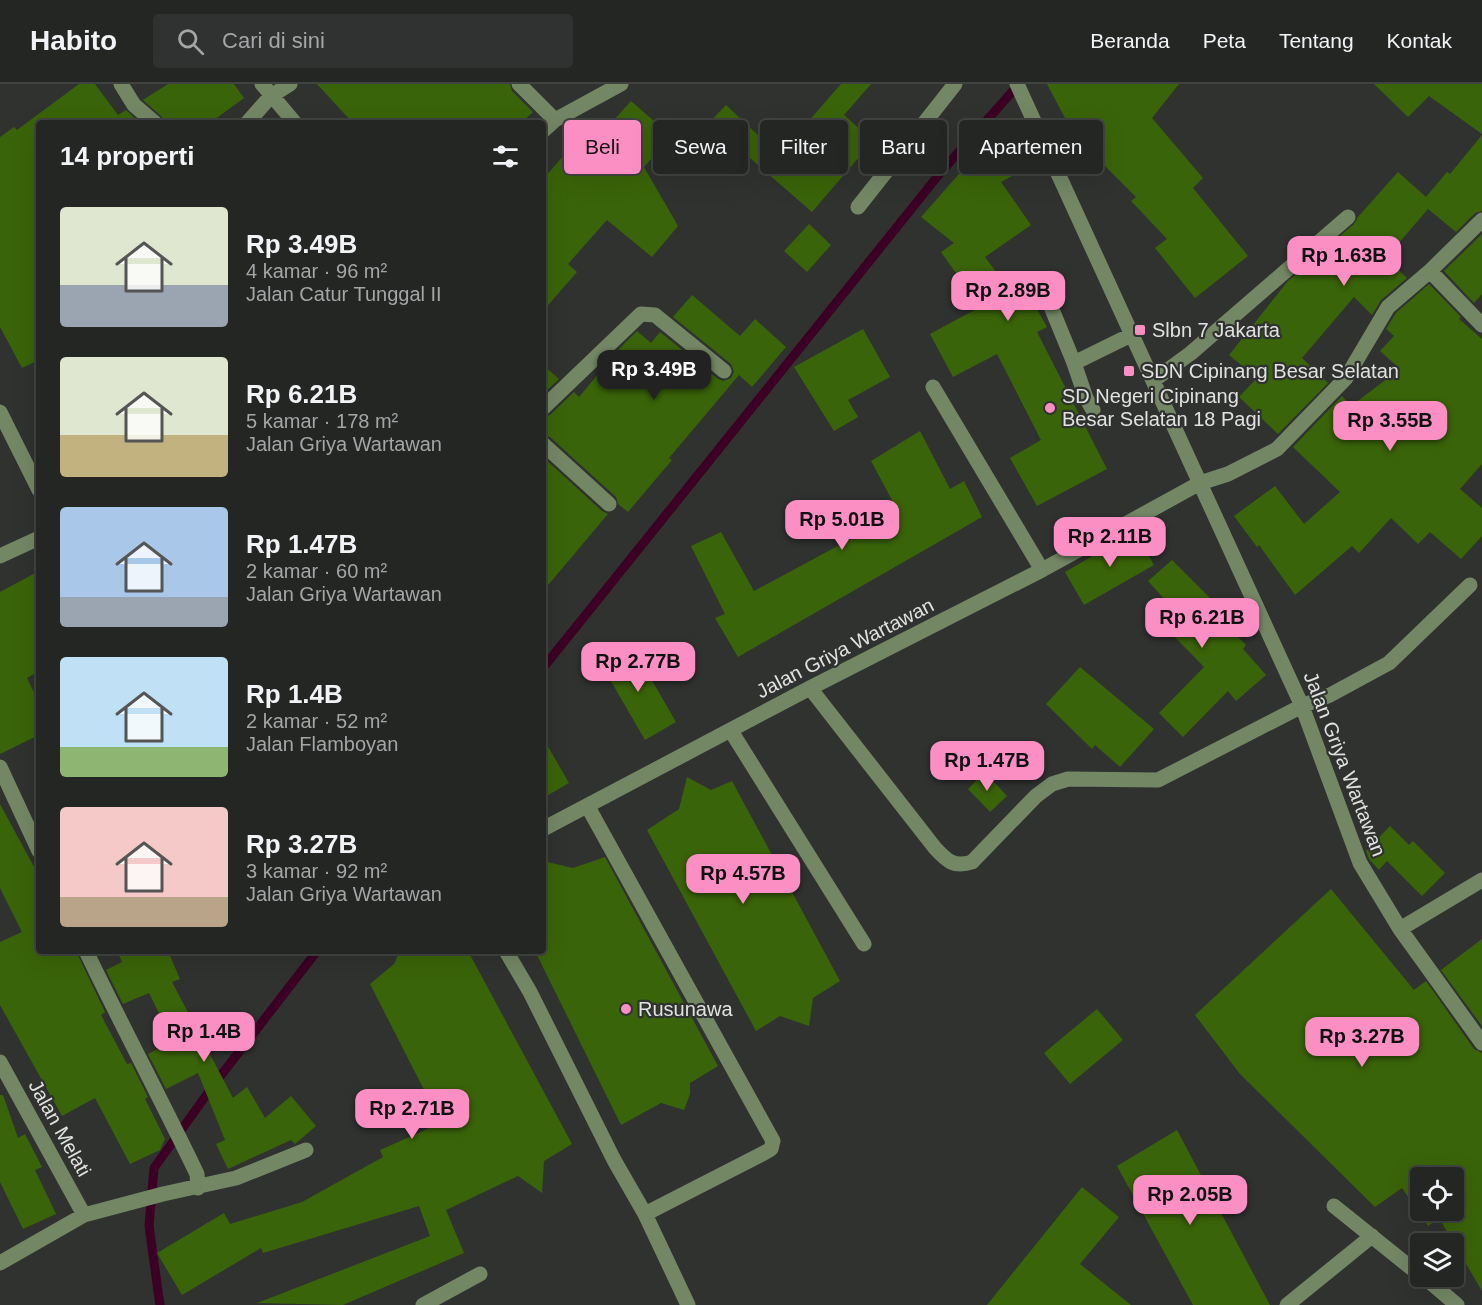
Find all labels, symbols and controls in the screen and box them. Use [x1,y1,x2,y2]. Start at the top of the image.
search box [153,14,573,68]
text: Habito [30,25,117,56]
icon: search [174,25,207,58]
text: Cari di sini [222,28,325,53]
text: Beranda [1090,29,1170,52]
text: Peta [1203,29,1246,52]
text: Tentang [1279,29,1354,52]
text: Kontak [1387,29,1452,52]
chip: Beli [564,120,641,174]
chip: Sewa [653,120,748,174]
chip: Filter [760,120,848,174]
chip: Baru [860,120,947,174]
chip: Apartemen [959,120,1103,174]
icon: filters [489,140,522,173]
text: 14 properti [60,141,194,171]
text: Rp 3.49B [246,229,357,259]
icon: home [108,231,180,303]
pin: Rp 1.63B [1282,236,1406,287]
text: Rp 1.63B [1301,244,1387,266]
text: 4 kamar · 96 m² [246,260,387,282]
pin: Rp 2.89B [946,271,1070,322]
text: Rp 2.89B [965,279,1051,301]
text: Jalan Catur Tunggal II [246,283,442,305]
place label: Slbn 7 Jakarta [1152,319,1281,341]
marker: Slbn 7 Jakarta [1133,323,1147,337]
pin: Rp 3.49B [592,350,716,401]
text: Rp 3.49B [611,358,697,380]
place label: SDN Cipinang Besar Selatan [1141,360,1399,382]
marker: SDN Cipinang Besar Selatan [1122,364,1136,378]
text: Rp 6.21B [246,379,357,409]
icon: home [108,381,180,453]
place label: SD Negeri Cipinang Besar Selatan 18 Pagi [1062,385,1261,430]
marker: SD Negeri Cipinang Besar Selatan 18 Pagi [1043,401,1057,415]
pin: Rp 3.55B [1328,401,1452,452]
text: Rp 3.55B [1347,409,1433,431]
text: 5 kamar · 178 m² [246,410,398,432]
text: Jalan Griya Wartawan [246,433,442,455]
pin: Rp 5.01B [780,500,904,551]
text: Rp 5.01B [799,508,885,530]
pin: Rp 2.11B [1048,517,1172,568]
text: Rp 2.11B [1068,525,1152,547]
text: Rp 1.47B [246,529,357,559]
icon: home [108,531,180,603]
text: 2 kamar · 60 m² [246,560,387,582]
text: Jalan Griya Wartawan [246,583,442,605]
street label: Jalan Griya Wartawan [753,594,937,702]
pin: Rp 6.21B [1140,598,1264,649]
text: Rp 6.21B [1159,606,1245,628]
pin: Rp 2.77B [576,642,700,693]
text: Rp 2.77B [595,650,681,672]
street label: Jalan Griya Wartawan [1300,669,1390,859]
text: Rp 1.4B [246,679,343,709]
icon: home [108,681,180,753]
text: 2 kamar · 52 m² [246,710,387,732]
text: Jalan Flamboyan [246,733,398,755]
pin: Rp 1.47B [925,741,1049,792]
text: Rp 1.47B [944,749,1030,771]
text: Rp 3.27B [246,829,357,859]
icon: home [108,831,180,903]
pin: Rp 4.57B [681,854,805,905]
text: 3 kamar · 92 m² [246,860,387,882]
text: Rp 4.57B [700,862,786,884]
text: Jalan Griya Wartawan [246,883,442,905]
place label: Rusunawa [638,998,733,1020]
marker: Rusunawa [619,1002,633,1016]
pin: Rp 1.4B [149,1012,259,1063]
pin: Rp 3.27B [1300,1017,1424,1068]
text: Rp 1.4B [167,1020,241,1042]
text: Rp 3.27B [1319,1025,1405,1047]
street label: Jalan Melati [25,1076,95,1180]
pin: Rp 2.71B [350,1089,474,1140]
text: Rp 2.71B [369,1097,455,1119]
map controls [1410,1167,1464,1287]
button: locate [1410,1167,1464,1221]
pin: Rp 2.05B [1128,1175,1252,1226]
text: Rp 2.05B [1147,1183,1233,1205]
button: layers [1410,1233,1464,1287]

